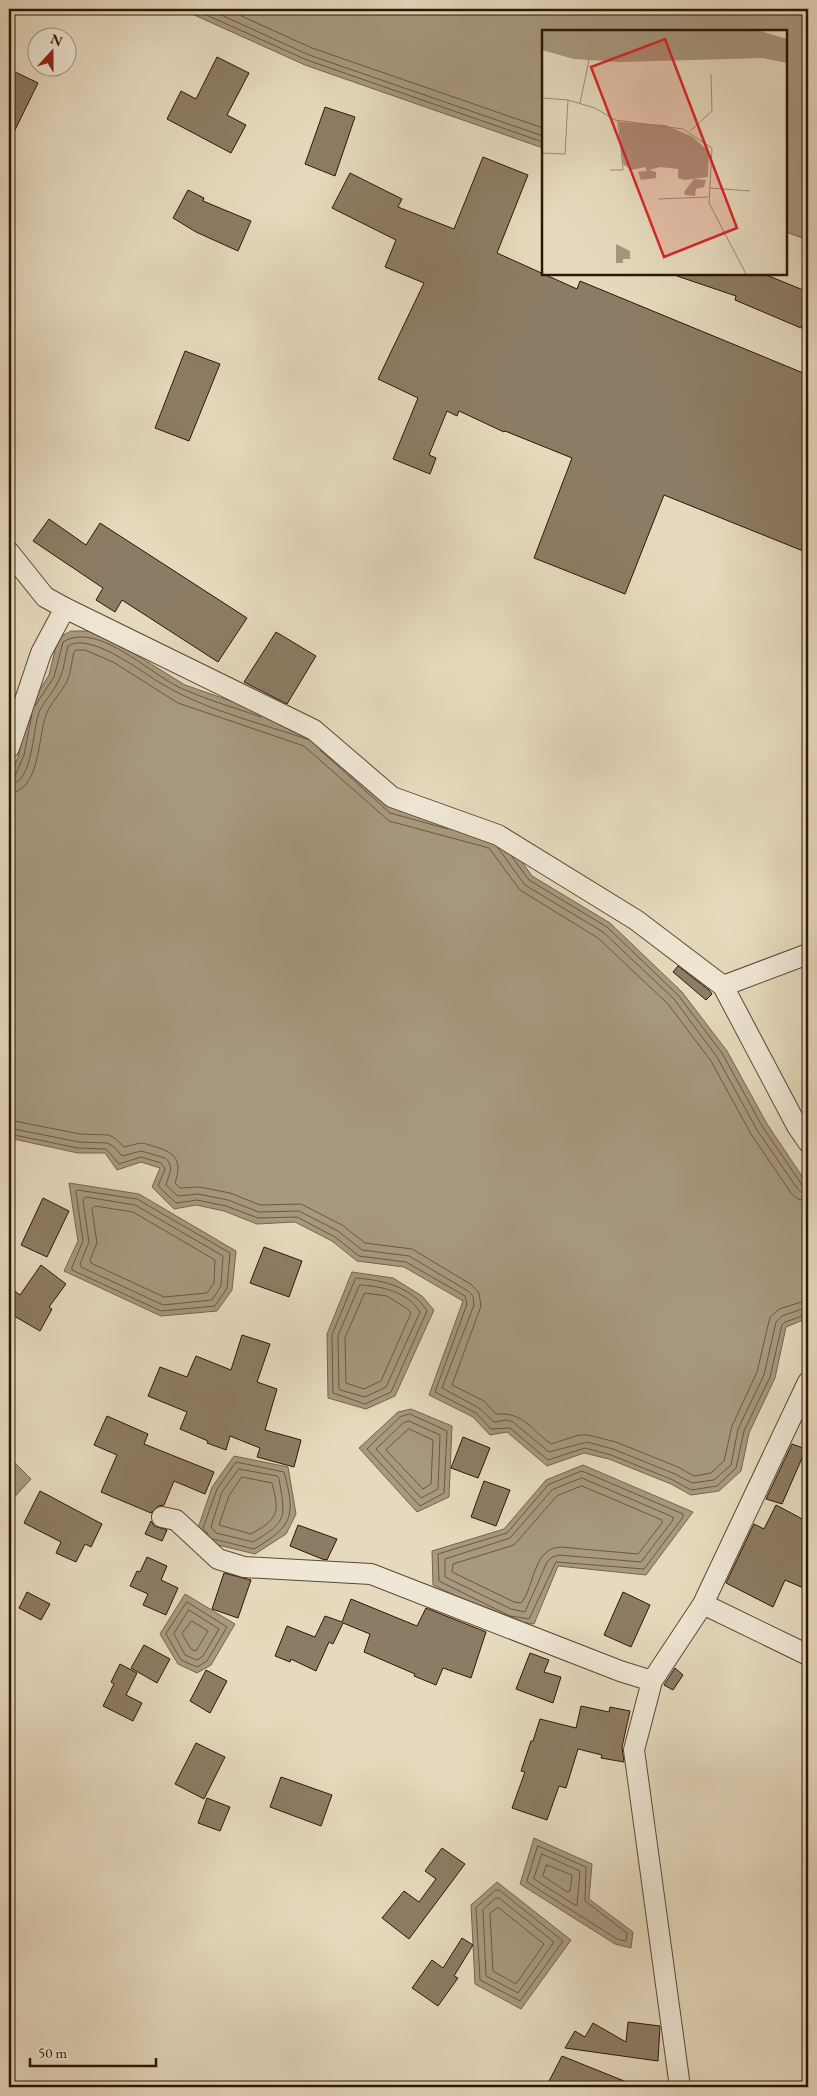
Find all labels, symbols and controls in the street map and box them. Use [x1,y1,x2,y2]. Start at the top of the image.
north arrow [28,28,78,78]
text: N [48,29,66,51]
inset map [542,30,787,275]
scale bar [30,2036,156,2068]
text: 50 m [38,2043,67,2062]

